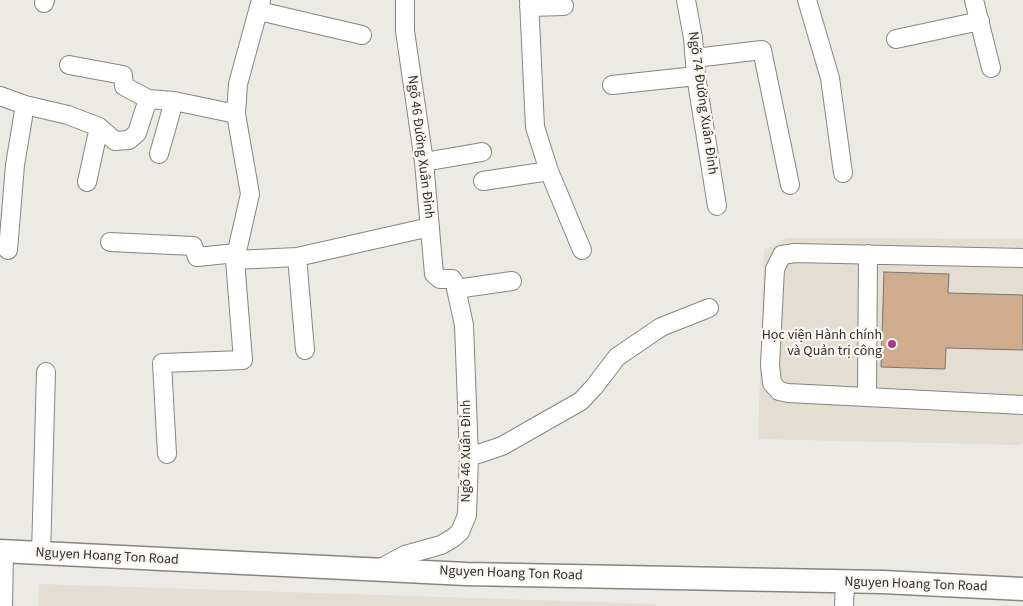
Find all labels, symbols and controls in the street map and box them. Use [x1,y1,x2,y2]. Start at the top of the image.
street label: Ngõ 74 Đường Xuân Đỉnh [684,30,720,176]
street label: Ngõ 46 Đường Xuân Đỉnh [403,74,437,220]
place label: Học viện Hành chính và Quản trị công [762,328,882,361]
marker: Học viện Hành chính và Quản trị công [886,338,898,350]
street label: Ngõ 46 Xuân Đỉnh [459,400,475,502]
street label: Nguyen Hoang Ton Road [35,545,179,569]
street label: Nguyen Hoang Ton Road [439,563,583,585]
street label: Nguyen Hoang Ton Road [844,574,988,596]

